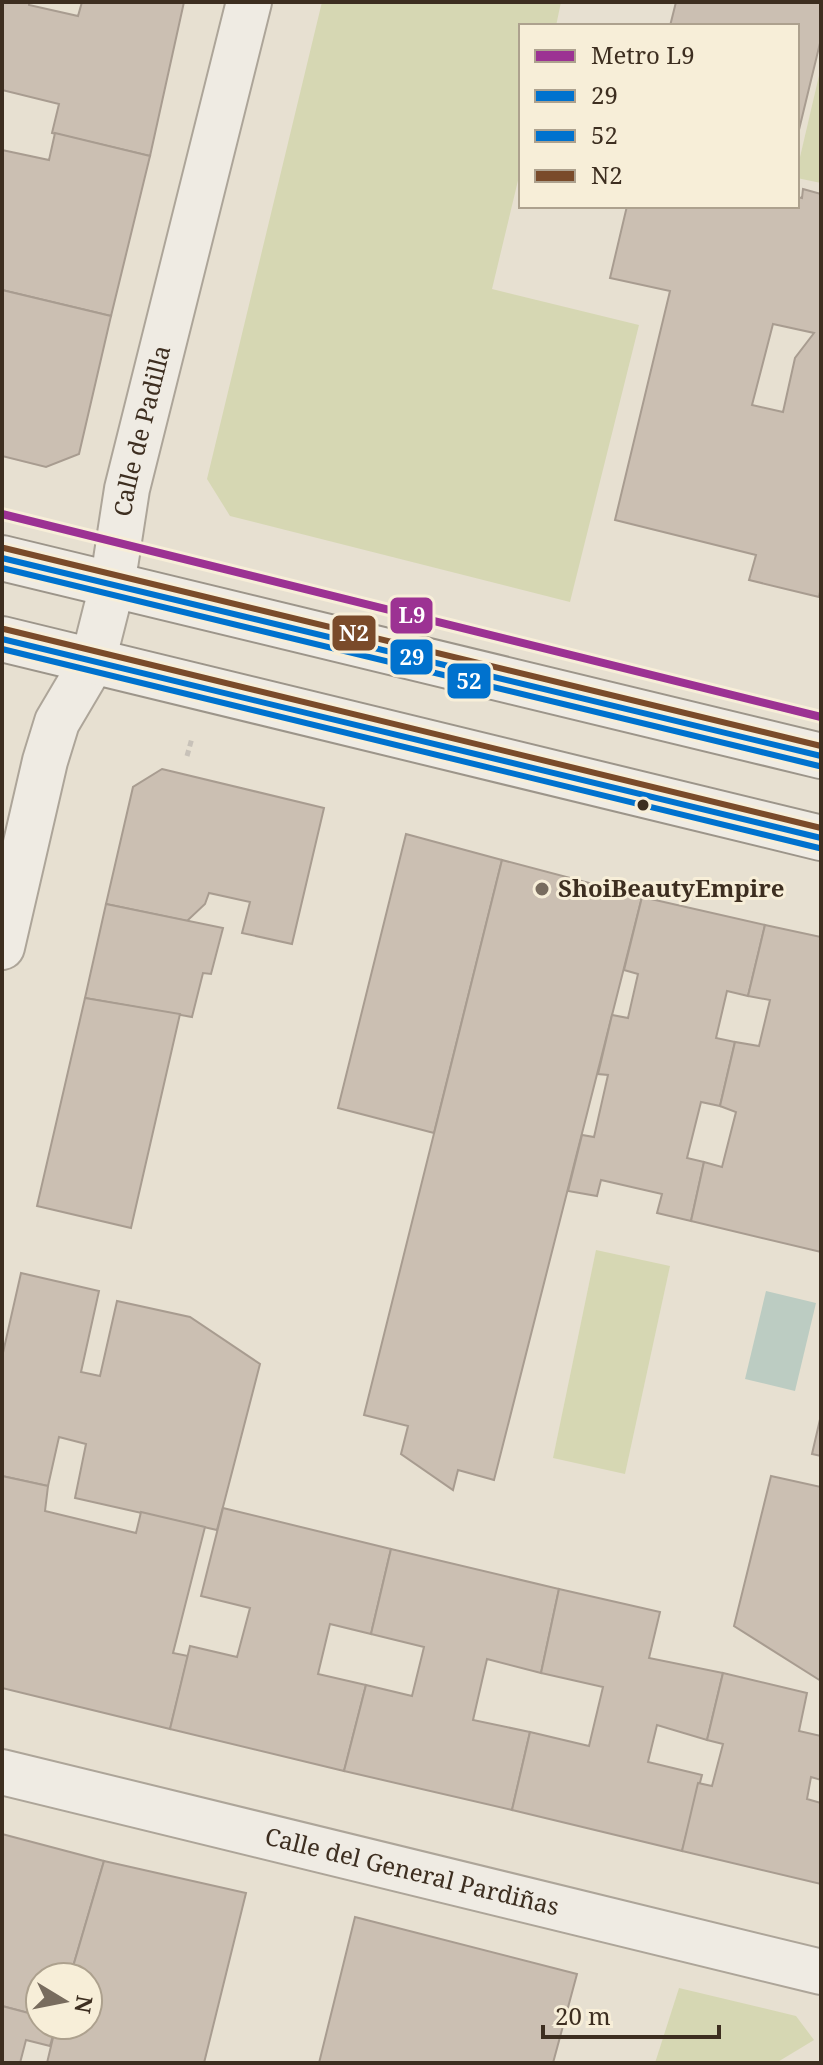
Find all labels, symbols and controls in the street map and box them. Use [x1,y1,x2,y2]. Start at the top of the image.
legend [519,24,799,208]
text: Metro L9 [591,38,695,71]
text: 29 [591,78,618,111]
text: 52 [591,118,618,151]
text: N2 [591,158,623,191]
street label: Calle de Padilla [105,342,177,519]
line badge: L9 [389,596,434,635]
text: L9 [399,599,425,629]
line badge: N2 [331,614,377,652]
text: N2 [339,617,369,647]
line badge: 29 [389,638,434,676]
text: 29 [400,641,424,671]
line badge: 52 [446,662,492,700]
text: 52 [457,665,481,695]
unlabelled marker [635,797,651,813]
place label: ShoiBeautyEmpire [558,871,785,904]
marker: ShoiBeautyEmpire [533,880,551,898]
street label: Calle del General Pardiñas [262,1819,563,1922]
north arrow [24,1961,104,2041]
scale bar [543,1989,719,2039]
text: N [68,1994,101,2016]
text: 20 m [555,1999,611,2032]

